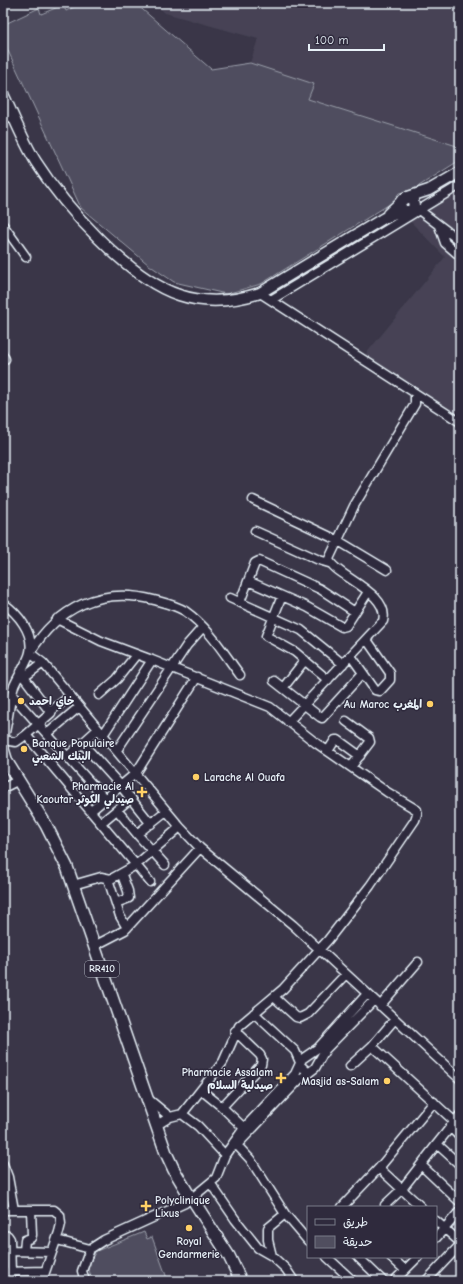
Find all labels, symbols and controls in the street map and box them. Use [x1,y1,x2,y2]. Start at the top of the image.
scale bar [309,26,384,52]
text: 100 m [315,33,348,47]
place label: خاي احمد [29,695,74,710]
marker: خاي احمد [16,696,26,706]
place label: Au Maroc المغرب [344,698,422,711]
marker: Au Maroc المغرب [425,699,435,709]
place label: Banque Populaire البنك الشعبي [32,737,115,766]
marker: Banque Populaire البنك الشعبي [19,744,29,754]
place label: Larache Al Ouafa [204,771,285,784]
marker: Larache Al Ouafa [191,772,201,782]
place label: Pharmacie Al Kaoutar صيدلي الكوثر [37,780,134,809]
marker: Pharmacie Al Kaoutar صيدلي الكوثر [137,787,147,797]
road number: RR410 [85,961,119,977]
place label: Pharmacie Assalam صيدلية السلام [182,1066,273,1094]
marker: Pharmacie Assalam صيدلية السلام [276,1073,286,1083]
place label: Masjid as-Salam [301,1075,379,1088]
marker: Masjid as-Salam [382,1076,392,1086]
place label: Polyclinique Lixus [155,1194,211,1220]
marker: Polyclinique Lixus [140,1200,152,1212]
legend [307,1206,437,1258]
text: طريق [343,1215,368,1229]
marker: Royal Gendarmerie [184,1223,194,1233]
place label: Royal Gendarmerie [158,1235,220,1261]
text: حديقة [343,1235,372,1249]

